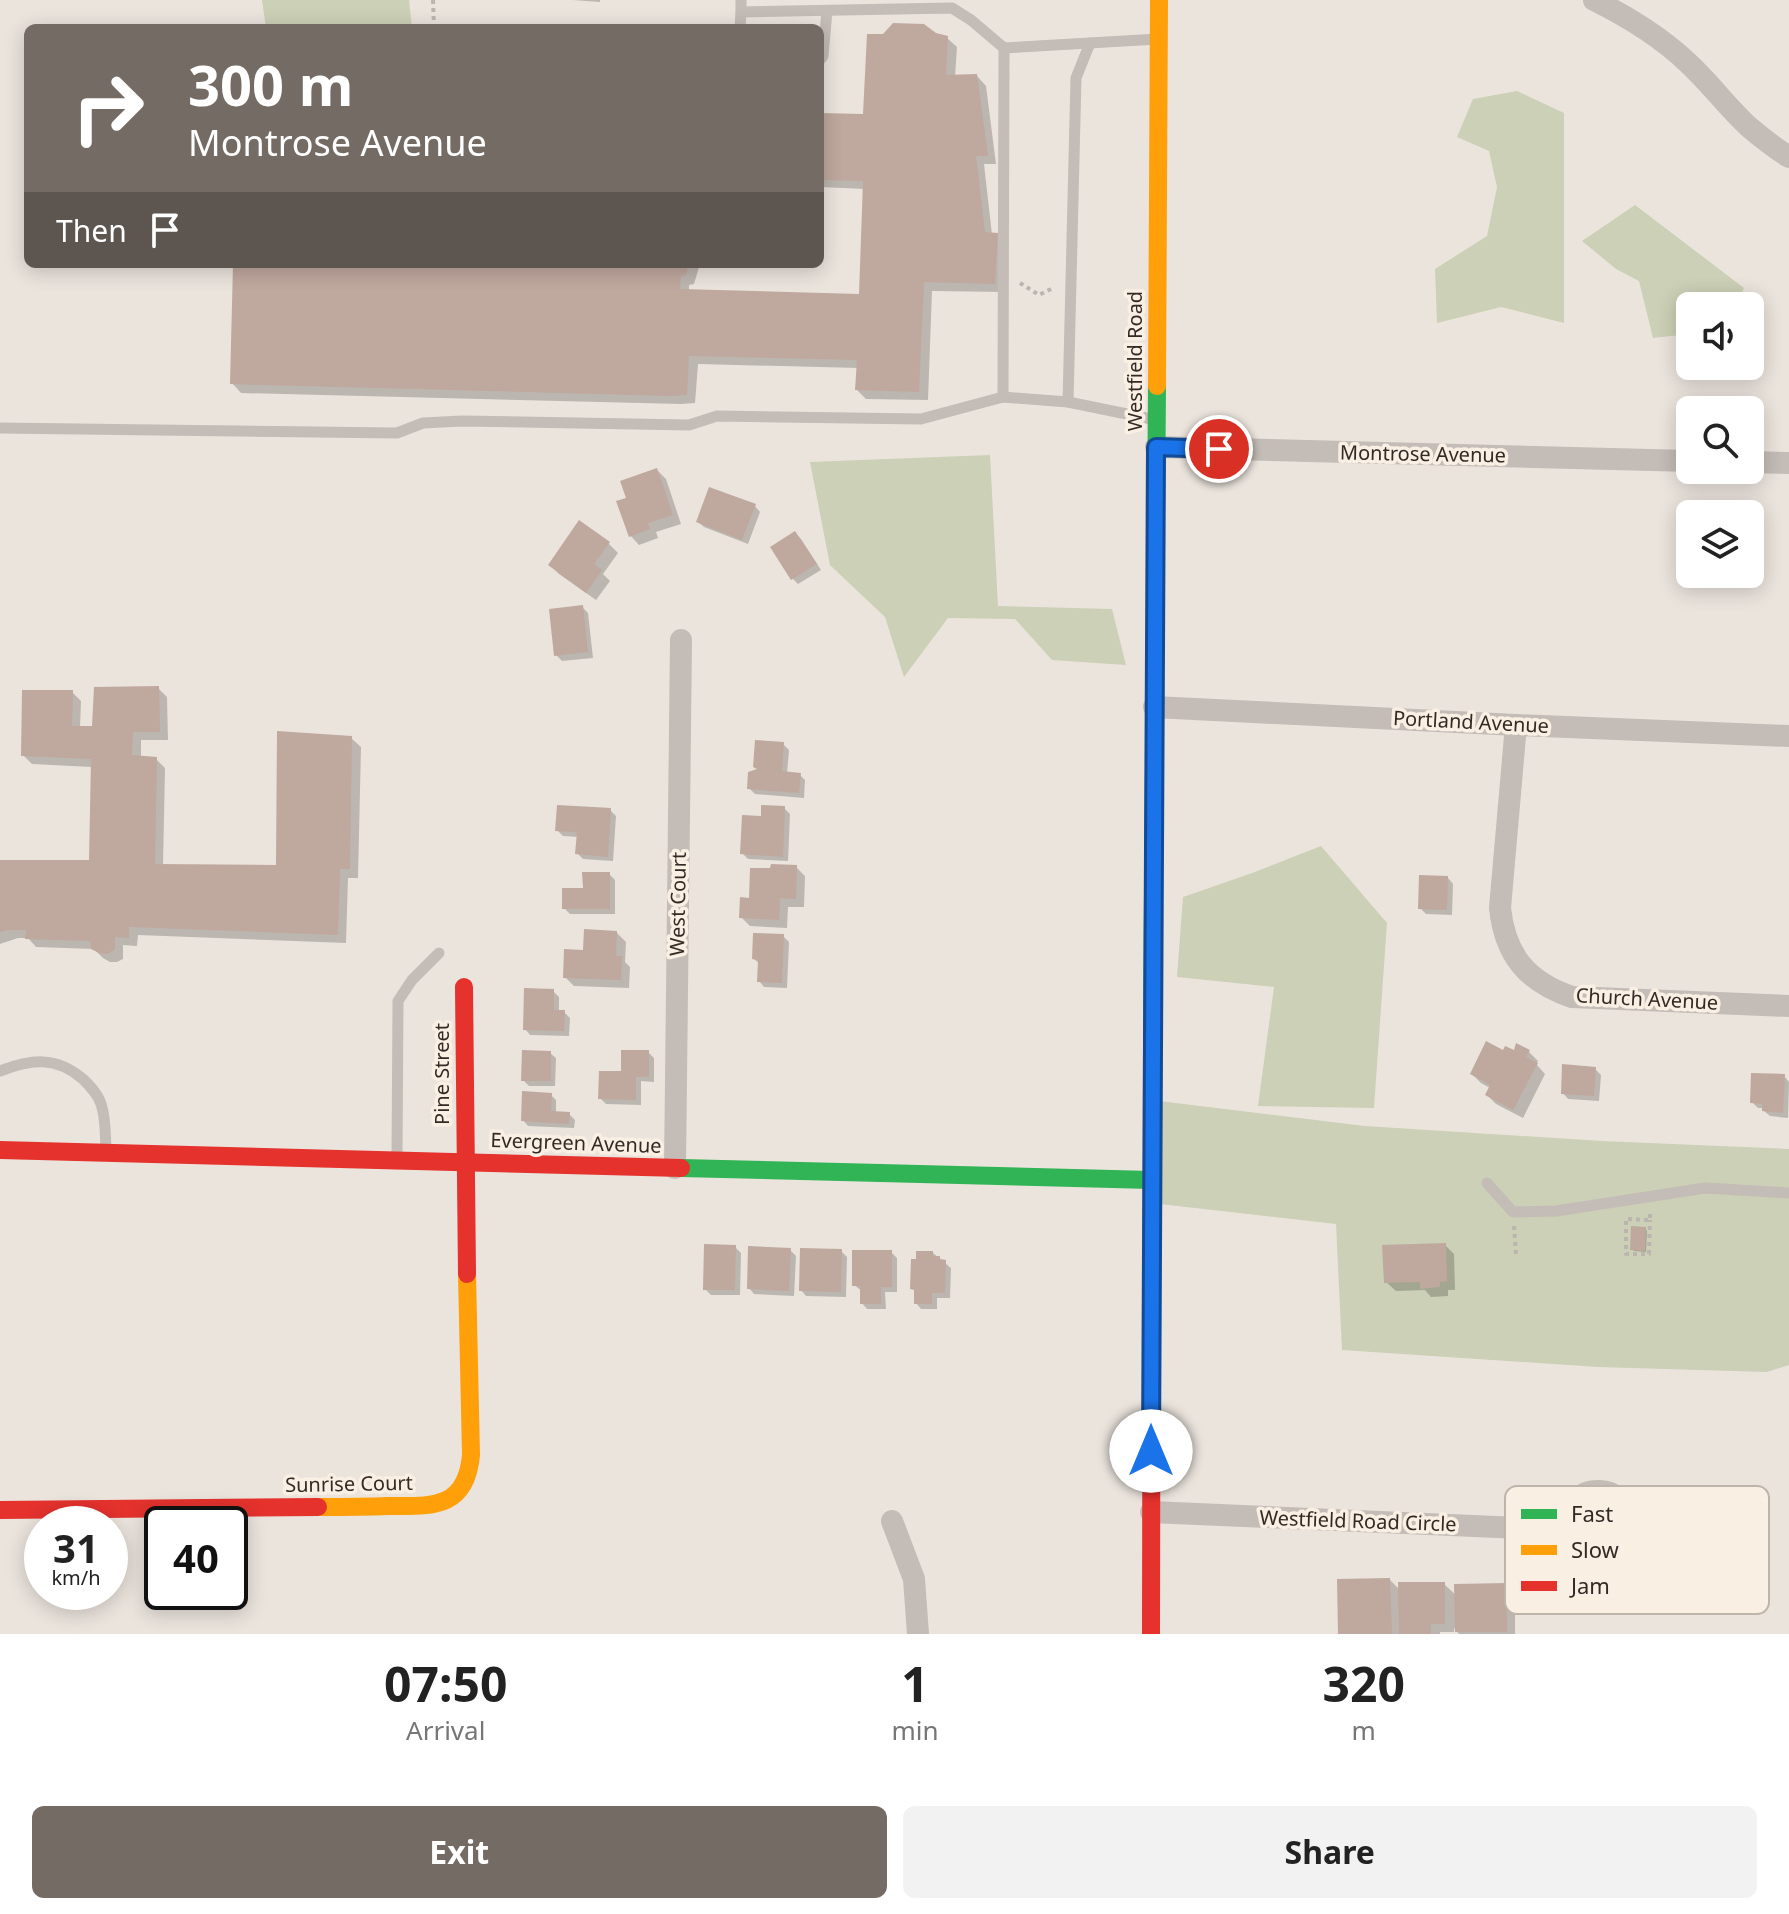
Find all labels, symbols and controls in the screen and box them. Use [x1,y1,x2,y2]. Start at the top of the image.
text: 300 m [188,46,353,122]
icon: right [56,56,160,160]
text: Montrose Avenue [188,118,487,167]
icon: arrive [143,208,187,252]
text: Then [56,210,127,251]
street label: Westfield Road [1121,291,1148,431]
map controls [1676,292,1764,588]
button: sound [1676,292,1764,380]
button: search [1676,396,1764,484]
pin [1185,415,1253,483]
icon: arrive [1197,427,1241,471]
street label: Montrose Avenue [1340,439,1506,468]
button: layers [1676,500,1764,588]
street label: Portland Avenue [1392,704,1550,739]
street label: West Court [663,852,692,956]
street label: Church Avenue [1575,981,1719,1016]
street label: Pine Street [428,1023,455,1125]
street label: Evergreen Avenue [490,1126,662,1159]
position arrow [1109,1409,1193,1493]
street label: Sunrise Court [285,1469,413,1498]
legend [1505,1486,1769,1614]
text: Fast [1571,1498,1613,1528]
street label: Westfield Road Circle [1259,1504,1457,1537]
speed limit sign: 40 [144,1506,248,1610]
text: 31 [53,1520,99,1575]
text: Slow [1571,1534,1620,1564]
text: km/h [51,1564,101,1591]
text: Jam [1569,1570,1610,1600]
text: 07:50 [384,1651,507,1716]
text: 1 [901,1651,929,1716]
text: 320 [1323,1651,1405,1716]
text: Arrival [406,1712,485,1748]
text: min [891,1712,939,1748]
text: m [1352,1712,1376,1748]
button: Exit [32,1806,887,1898]
button: Share [903,1806,1757,1898]

